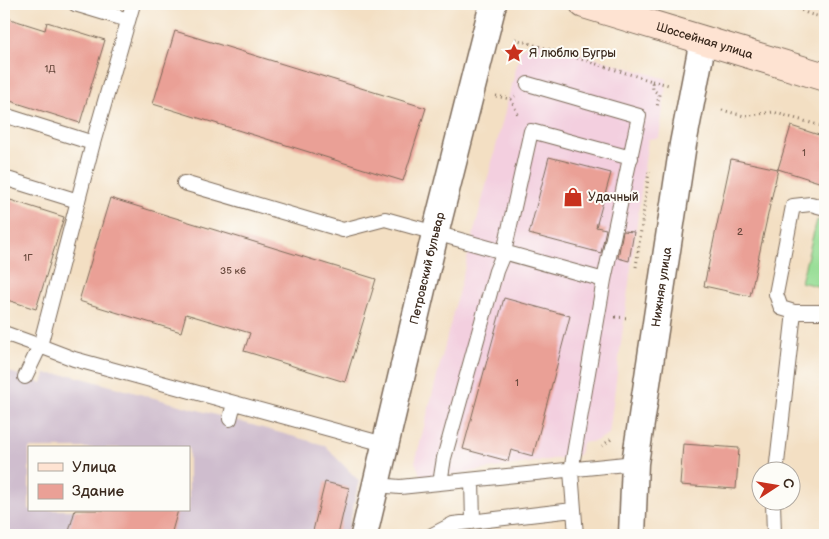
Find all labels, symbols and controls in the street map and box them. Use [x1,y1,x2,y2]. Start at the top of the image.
street label: Шоссейная улица [654,19,755,62]
place icon: Я люблю Бугры [503,42,525,64]
place label: Я люблю Бугры [529,46,616,61]
house number: 1Д [45,63,55,75]
house number: 1 [802,147,806,159]
shop icon: Удачный [562,186,584,208]
place label: Удачный [588,190,639,205]
street label: Петровский бульвар [406,210,448,326]
house number: 2 [737,226,743,238]
street label: Нижняя улица [648,246,675,328]
house number: 1Г [23,252,33,264]
house number: 35 к6 [220,265,246,277]
house number: 1 [515,377,519,389]
legend [28,446,190,512]
text: Улица [72,458,117,477]
north arrow [752,462,802,512]
text: С [779,477,798,490]
text: Здание [72,482,124,501]

